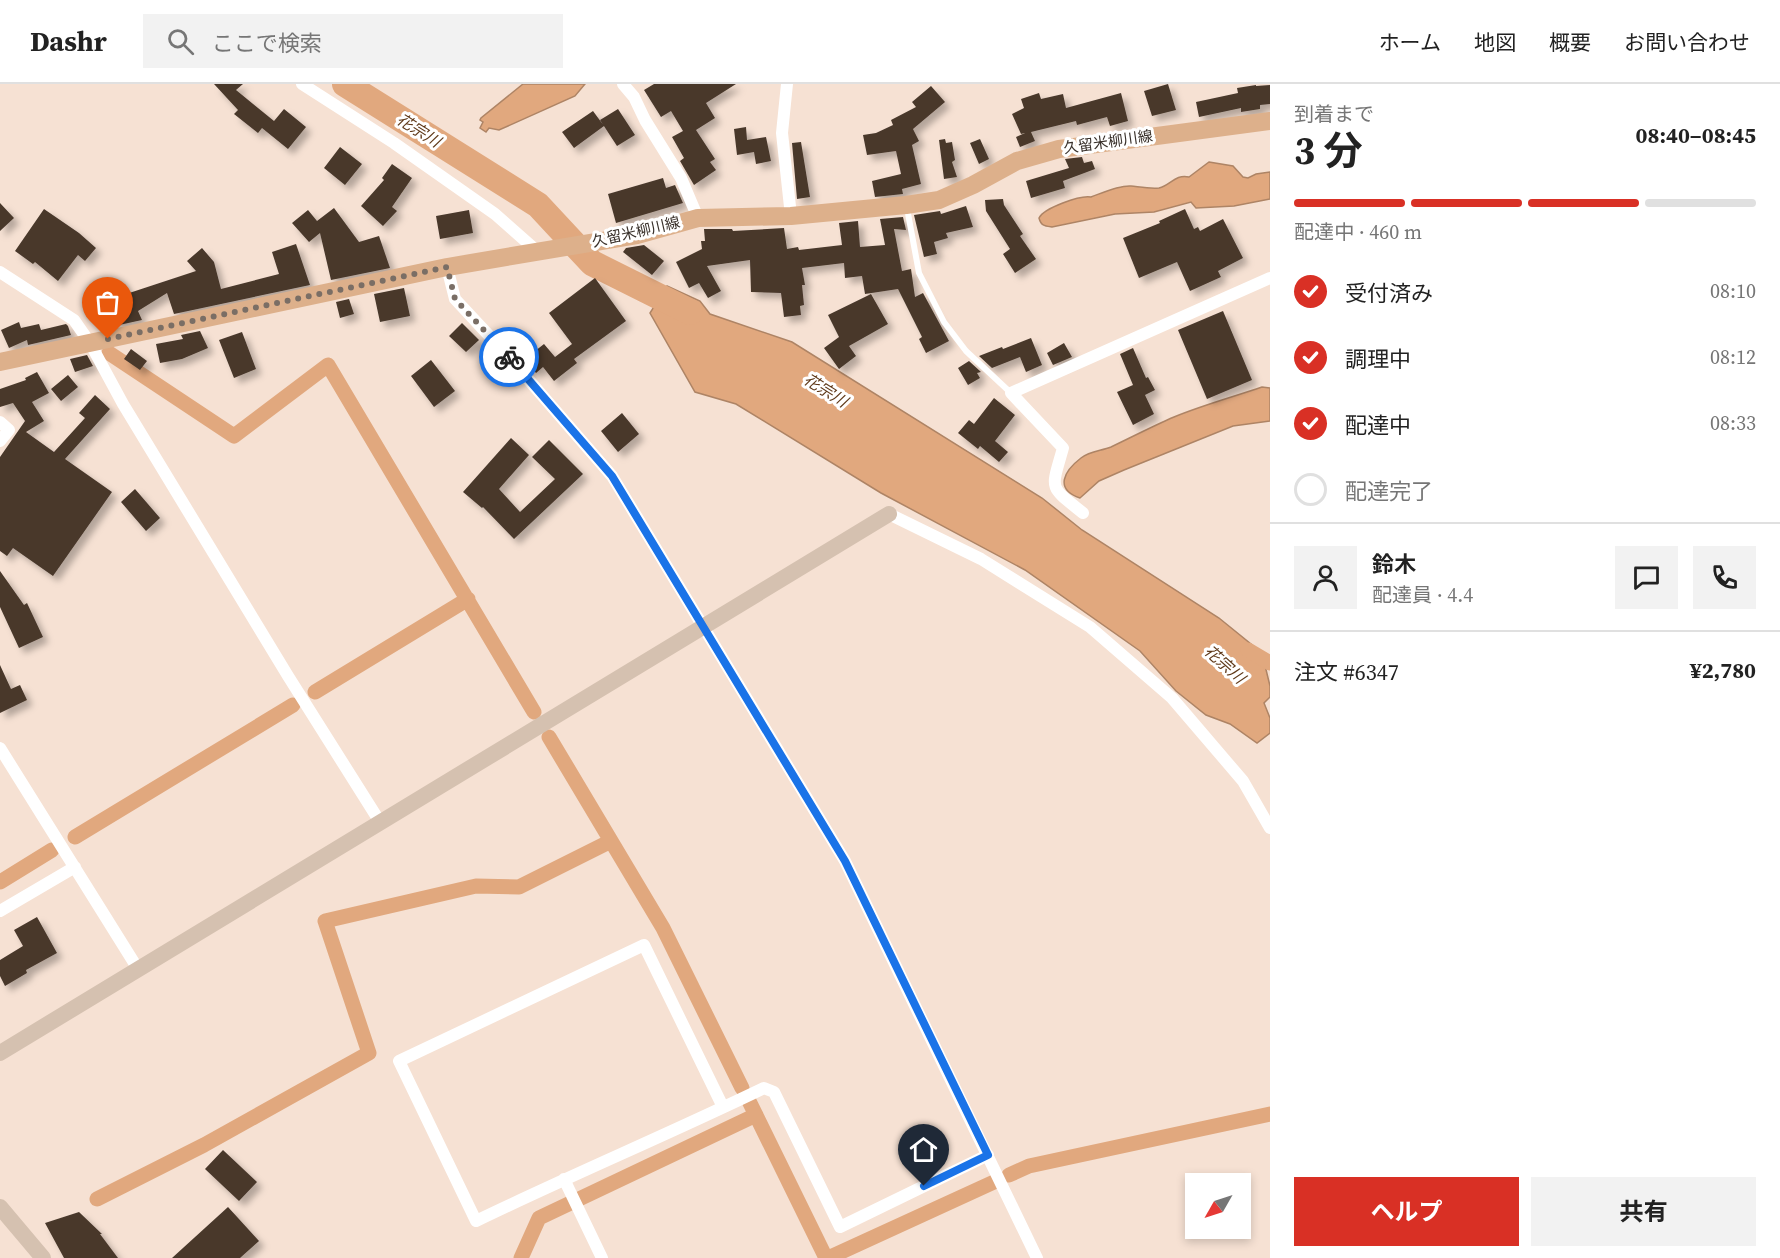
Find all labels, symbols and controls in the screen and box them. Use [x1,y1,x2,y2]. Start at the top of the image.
search box [143,14,563,68]
text: Dashr [30,22,107,60]
icon: search [164,25,197,58]
text: ここで検索 [212,28,322,58]
text: ホーム [1379,28,1441,57]
text: 地図 [1474,28,1516,57]
text: 概要 [1549,28,1591,57]
text: お問い合わせ [1624,28,1750,57]
text: 到着まで [1294,100,1374,128]
water label: 花宗川 [393,108,447,153]
text: 08:40–08:45 [1636,120,1756,150]
text: 3 分 [1294,124,1362,177]
street label: 久留米柳川線 [1062,125,1154,158]
street label: 久留米柳川線 [590,211,682,252]
text: 配達中 · 460 m [1294,218,1422,246]
icon: check [1294,275,1327,308]
pin [82,277,133,339]
text: 08:10 [1710,277,1756,305]
text: 受付済み [1345,278,1433,308]
icon: bag [91,286,124,319]
courier [479,327,539,387]
icon: bike [493,341,526,374]
icon: check [1294,341,1327,374]
text: 08:12 [1710,343,1756,371]
text: 調理中 [1345,344,1411,374]
water label: 花宗川 [800,368,854,413]
icon: check [1294,407,1327,440]
text: 08:33 [1710,409,1756,437]
text: 配達中 [1345,410,1411,440]
text: 配達完了 [1345,476,1433,506]
button: person [1294,546,1357,609]
button: chat [1615,546,1678,609]
button: phone [1693,546,1756,609]
text: 鈴木 [1372,549,1416,579]
text: 配達員 · 4.4 [1372,581,1473,609]
water label: 花宗川 [1200,640,1252,690]
text: ¥2,780 [1690,655,1756,685]
text: 注文 #6347 [1294,657,1399,687]
pin [898,1124,949,1186]
icon: home [907,1133,940,1166]
north arrow [1185,1173,1251,1239]
map controls [1185,1173,1251,1239]
button: ヘルプ [1294,1177,1519,1246]
button: 共有 [1531,1177,1756,1246]

